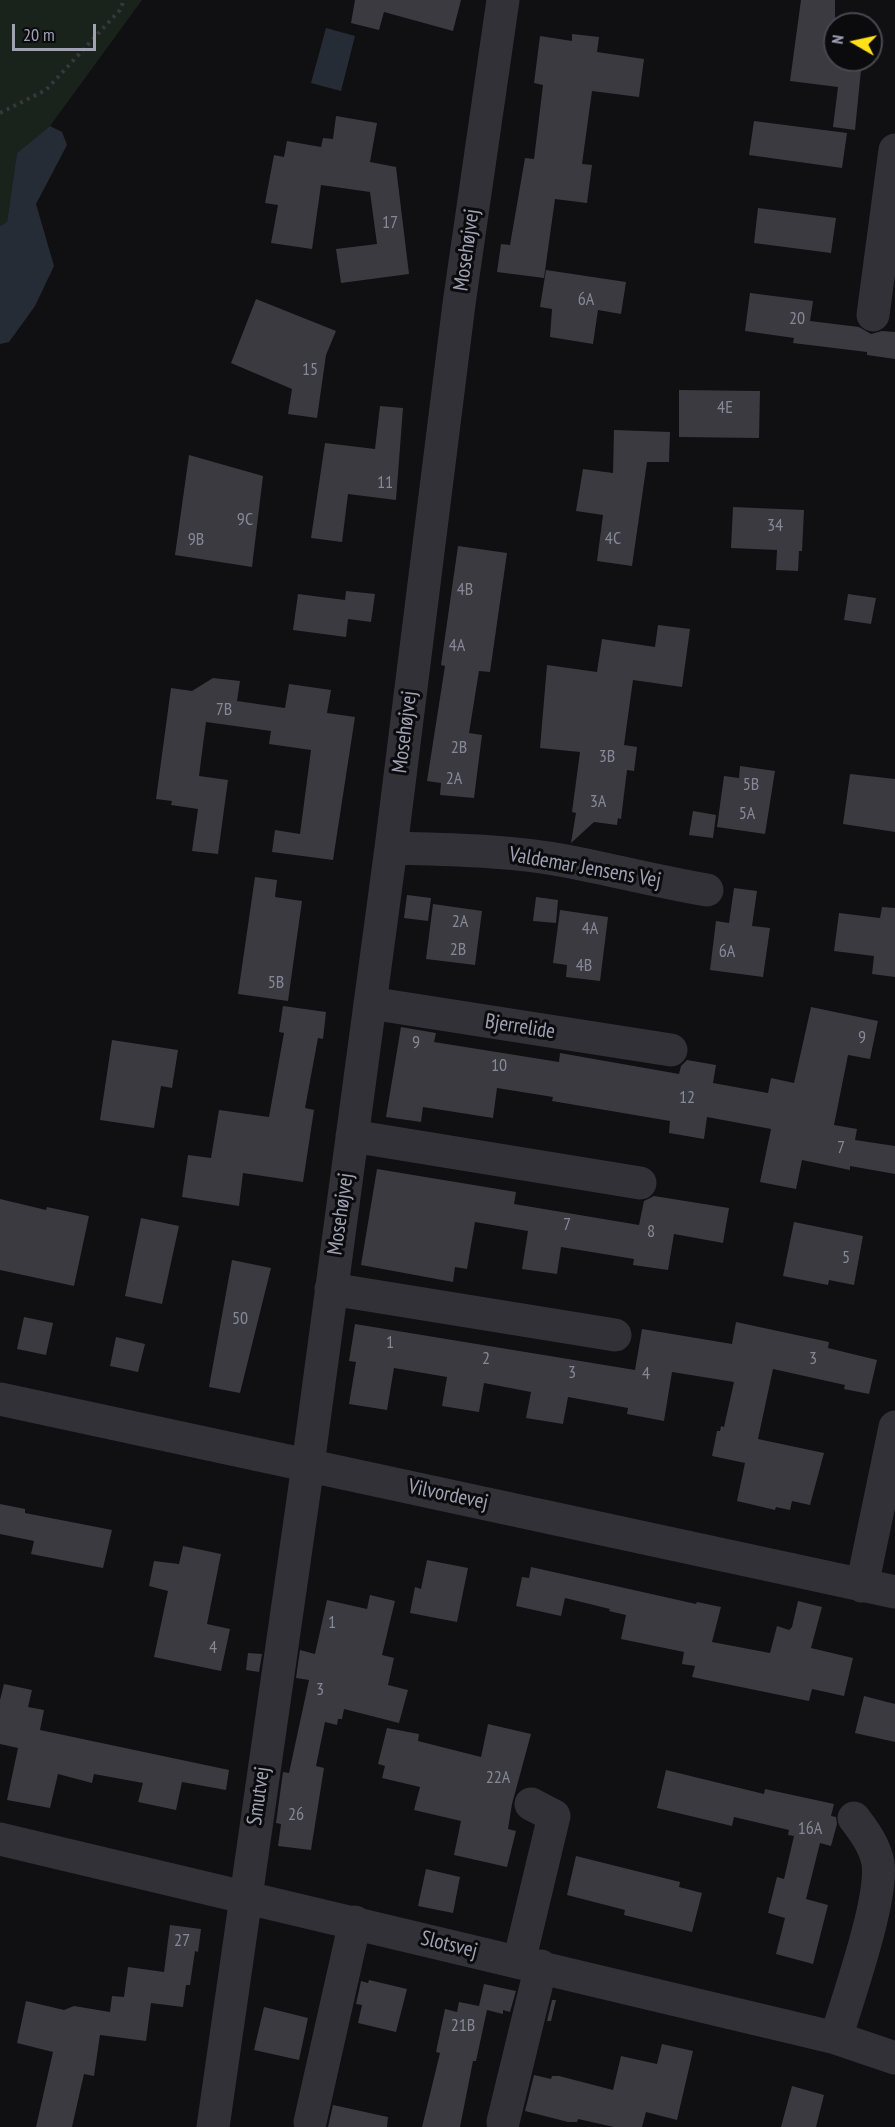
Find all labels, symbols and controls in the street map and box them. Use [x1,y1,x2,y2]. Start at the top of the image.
scale bar [15,12,99,50]
north arrow [823,12,883,72]
text: 20 m [23,23,55,46]
text: N [827,34,848,45]
street label: Mosehøjvej [449,207,485,293]
house number: 17 [382,212,398,234]
house number: 6A [578,289,594,311]
house number: 20 [789,308,805,330]
house number: 15 [302,359,318,381]
house number: 4E [717,397,733,419]
house number: 11 [377,472,393,494]
house number: 9C [237,509,253,531]
house number: 34 [767,515,783,537]
house number: 4C [605,528,621,550]
house number: 9B [188,529,204,551]
house number: 4B [457,579,473,601]
house number: 4A [449,635,465,657]
street label: Mosehøjvej [387,690,423,774]
house number: 7B [216,699,232,721]
house number: 2B [451,737,467,759]
house number: 3B [599,746,615,768]
house number: 2A [446,768,462,790]
house number: 5B [743,774,759,796]
house number: 3A [590,791,606,813]
house number: 5A [739,803,755,825]
street label: Valdemar Jensens Vej [507,842,663,894]
house number: 2A [452,911,468,933]
house number: 4A [582,918,598,940]
house number: 2B [450,939,466,961]
house number: 6A [719,941,735,963]
house number: 4B [576,955,592,977]
house number: 5B [268,972,284,994]
street label: Bjerrelide [483,1009,557,1045]
house number: 9 [858,1027,866,1049]
house number: 9 [412,1032,420,1054]
house number: 10 [491,1055,507,1077]
house number: 12 [679,1087,695,1109]
house number: 7 [837,1137,845,1159]
street label: Mosehøjvej [323,1171,359,1257]
house number: 7 [563,1214,571,1236]
house number: 8 [647,1221,655,1243]
house number: 5 [842,1247,850,1269]
house number: 50 [232,1308,248,1330]
house number: 1 [386,1332,394,1354]
house number: 2 [482,1348,490,1370]
house number: 3 [809,1348,817,1370]
house number: 3 [568,1362,576,1384]
house number: 4 [642,1363,650,1385]
street label: Vilvordevej [406,1474,490,1516]
house number: 1 [328,1612,336,1634]
house number: 4 [209,1637,217,1659]
house number: 3 [316,1679,324,1701]
street label: Smutvej [242,1765,276,1827]
house number: 22A [486,1767,510,1789]
house number: 26 [288,1804,304,1826]
house number: 16A [798,1818,822,1840]
street label: Slotsvej [418,1926,480,1964]
house number: 27 [174,1930,190,1952]
house number: 21B [451,2015,475,2037]

